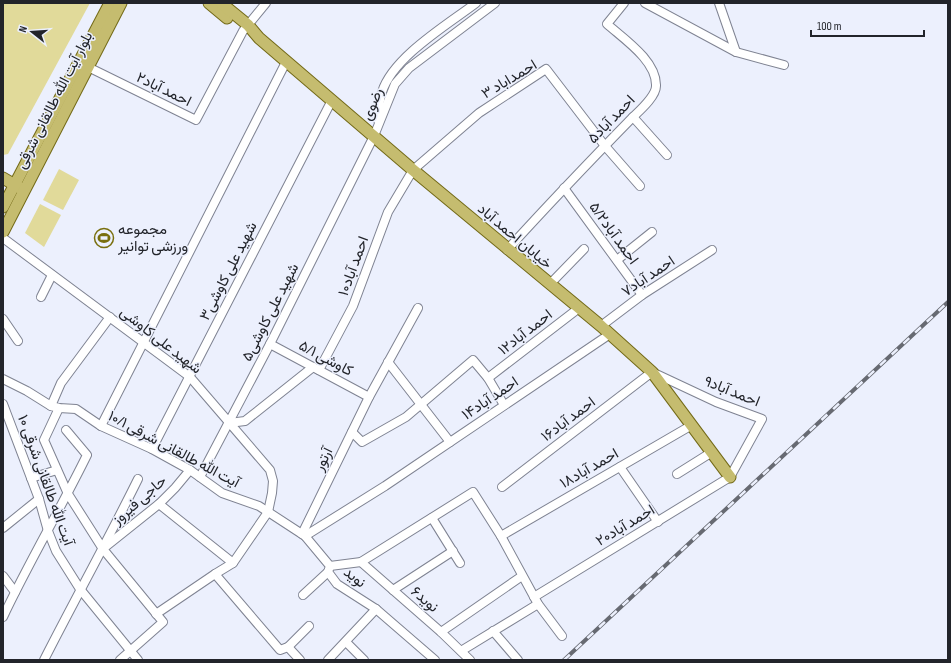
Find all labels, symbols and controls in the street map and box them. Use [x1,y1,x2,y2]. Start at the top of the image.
north arrow [12,12,52,52]
scale bar [811,12,924,38]
text: 100 m [817,19,842,34]
text: N [16,24,30,34]
street label: بلوار آیت الله طالقانی شرقی [12,28,97,172]
street label: احمداباد ۳ [478,55,540,103]
street label: احمد آباد۲ [133,68,195,111]
street label: رضوی [357,85,388,123]
street label: احمد آباد۵ [584,91,639,148]
street label: احمد آباد۵/۲ [585,198,643,268]
street label: خیابان احمد آباد [473,200,556,273]
street label: شهید علی کاوشی۳ [195,218,262,324]
place label: مجموعه ورزشی توانیر [117,220,188,256]
sports icon: مجموعه ورزشی توانیر [93,227,115,249]
street label: احمد آباد۱۰ [334,234,373,299]
street label: احمد آباد۷ [618,252,679,301]
street label: شهید علی کاوشی۵ [238,260,303,364]
street label: شهید علی کاوشی [116,303,206,378]
street label: احمد آباد۱۲ [494,305,556,359]
street label: کاوشی ۵/۱ [295,336,356,381]
street label: احمد آباد۹ [701,372,763,411]
street label: احمد آباد۱۴ [458,373,522,424]
street label: احمد آباد۱۶ [537,393,599,446]
street label: آیت الله طالقانی شرقی ۱۰/۱ [105,407,244,493]
street label: آیت الله طالقانی شرقی ۱۰ [13,412,79,550]
street label: آرتور [309,443,338,475]
street label: احمد آباد۱۸ [556,444,622,493]
street label: حاجی فیروز [107,471,171,530]
street label: احمد آباد۲۰ [592,500,658,550]
street label: نوید [340,563,370,592]
street label: نوید۶ [407,582,443,617]

